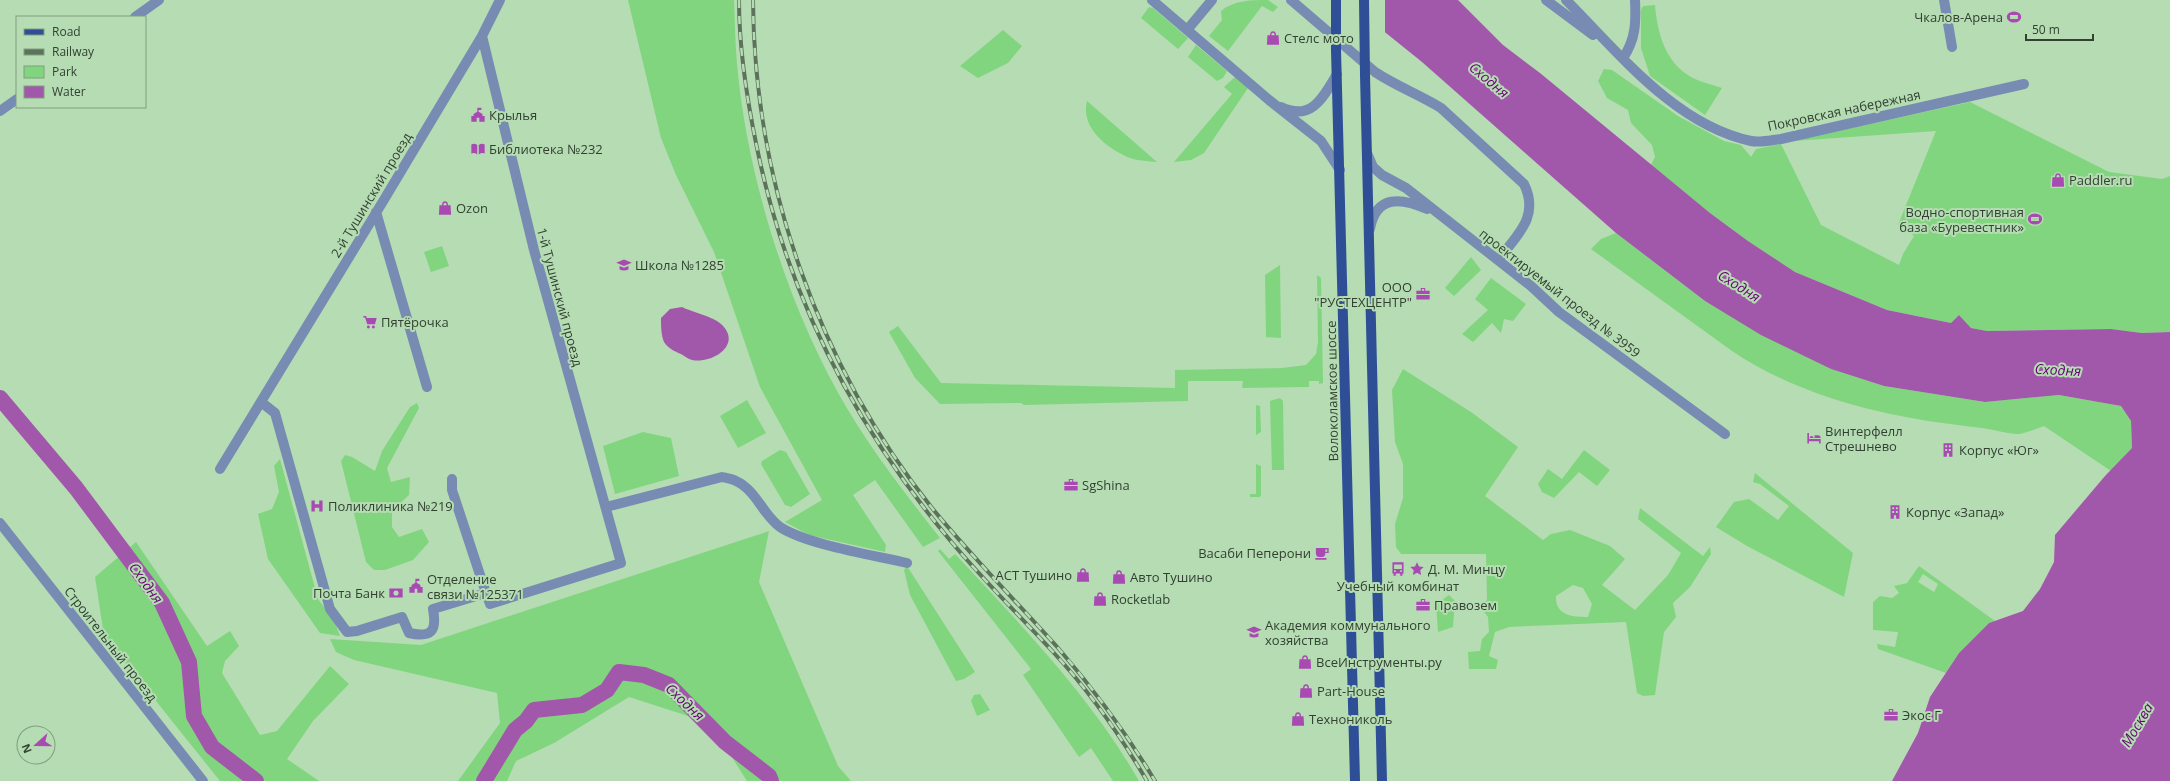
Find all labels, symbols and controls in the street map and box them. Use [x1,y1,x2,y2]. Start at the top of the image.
place label: Чкалов-Арена [1914,8,2003,26]
sports icon: Чкалов-Арена [2006,9,2022,25]
legend [16,16,146,108]
scale bar [2026,16,2093,42]
text: 50 m [2032,21,2060,38]
text: Road [52,23,81,40]
place label: Стелс мото [1284,29,1354,47]
shop icon: Стелс мото [1265,30,1281,46]
text: Railway [52,43,95,60]
water label: Сходня [1465,57,1513,102]
text: Park [52,63,78,80]
text: Water [52,83,86,100]
street label: Покровская набережная [1766,85,1922,135]
place label: Крылья [489,106,537,124]
public building icon: Крылья [470,107,486,123]
street label: 2-й Тушинский проезд [327,129,416,261]
place label: Библиотека №232 [489,140,603,158]
library icon: Библиотека №232 [470,141,486,157]
place label: Paddler.ru [2069,171,2133,189]
shop icon: Paddler.ru [2050,172,2066,188]
place label: Ozon [456,199,488,217]
shop icon: Ozon [437,200,453,216]
place label: Водно-спортивная база «Буревестник» [1899,203,2024,236]
sports icon: Водно-спортивная база «Буревестник» [2027,211,2043,227]
street label: проектируемый проезд № 3959 [1476,224,1644,362]
street label: 1-й Тушинский проезд [533,226,587,369]
place label: Школа №1285 [635,256,724,274]
school or university icon: Школа №1285 [616,257,632,273]
water label: Сходня [1715,265,1764,306]
place label: ООО "РУСТЕХЦЕНТР" [1314,278,1412,311]
office icon: ООО "РУСТЕХЦЕНТР" [1415,286,1431,302]
place label: Пятёрочка [381,313,449,331]
supermarket icon: Пятёрочка [362,314,378,330]
street label: Волоколамское шоссе [1322,320,1342,462]
water label: Сходня [2034,359,2082,380]
place label: Винтерфелл Стрешнево [1825,422,1903,455]
hotel icon: Винтерфелл Стрешнево [1806,430,1822,446]
place label: Корпус «Юг» [1959,441,2039,459]
building icon: Корпус «Юг» [1940,442,1956,458]
place label: SgShina [1082,476,1130,494]
office icon: SgShina [1063,477,1079,493]
place label: Поликлиника №219 [328,497,453,515]
hospital icon: Поликлиника №219 [309,498,325,514]
place label: Корпус «Запад» [1906,503,2004,521]
building icon: Корпус «Запад» [1887,504,1903,520]
place label: Васаби Пеперони [1198,544,1311,562]
cafe icon: Васаби Пеперони [1314,545,1330,561]
water label: Сходня [125,558,168,607]
place label: Д. М. Минцу [1428,560,1505,578]
bus stop icon: Учебный комбинат [1390,561,1406,577]
place icon: Д. М. Минцу [1409,561,1425,577]
place label: АСТ Тушино [996,566,1072,584]
shop icon: АСТ Тушино [1075,567,1091,583]
place label: Авто Тушино [1130,568,1213,586]
shop icon: Авто Тушино [1111,569,1127,585]
place label: Отделение связи №125371 [427,570,524,603]
place label: Учебный комбинат [1337,577,1459,595]
public building icon: Отделение связи №125371 [408,578,424,594]
street label: Строительный проезд [60,583,162,706]
place label: Почта Банк [313,584,385,602]
bank icon: Почта Банк [388,585,404,601]
place label: Rocketlab [1111,590,1170,608]
shop icon: Rocketlab [1092,591,1108,607]
place label: Правозем [1434,596,1497,614]
office icon: Правозем [1415,597,1431,613]
place label: Академия коммунального хозяйства [1265,616,1431,649]
school or university icon: Академия коммунального хозяйства [1246,624,1262,640]
place label: ВсеИнструменты.ру [1316,653,1442,671]
shop icon: ВсеИнструменты.ру [1297,654,1313,670]
water label: Сходня [662,679,709,724]
place label: Part-House [1317,682,1385,700]
shop icon: Part-House [1298,683,1314,699]
water label: Москва [2116,699,2157,750]
place label: Экос Г [1902,706,1941,724]
office icon: Экос Г [1883,707,1899,723]
place label: Технониколь [1309,710,1392,728]
shop icon: Технониколь [1290,711,1306,727]
north arrow [16,725,56,765]
text: N [18,742,35,756]

